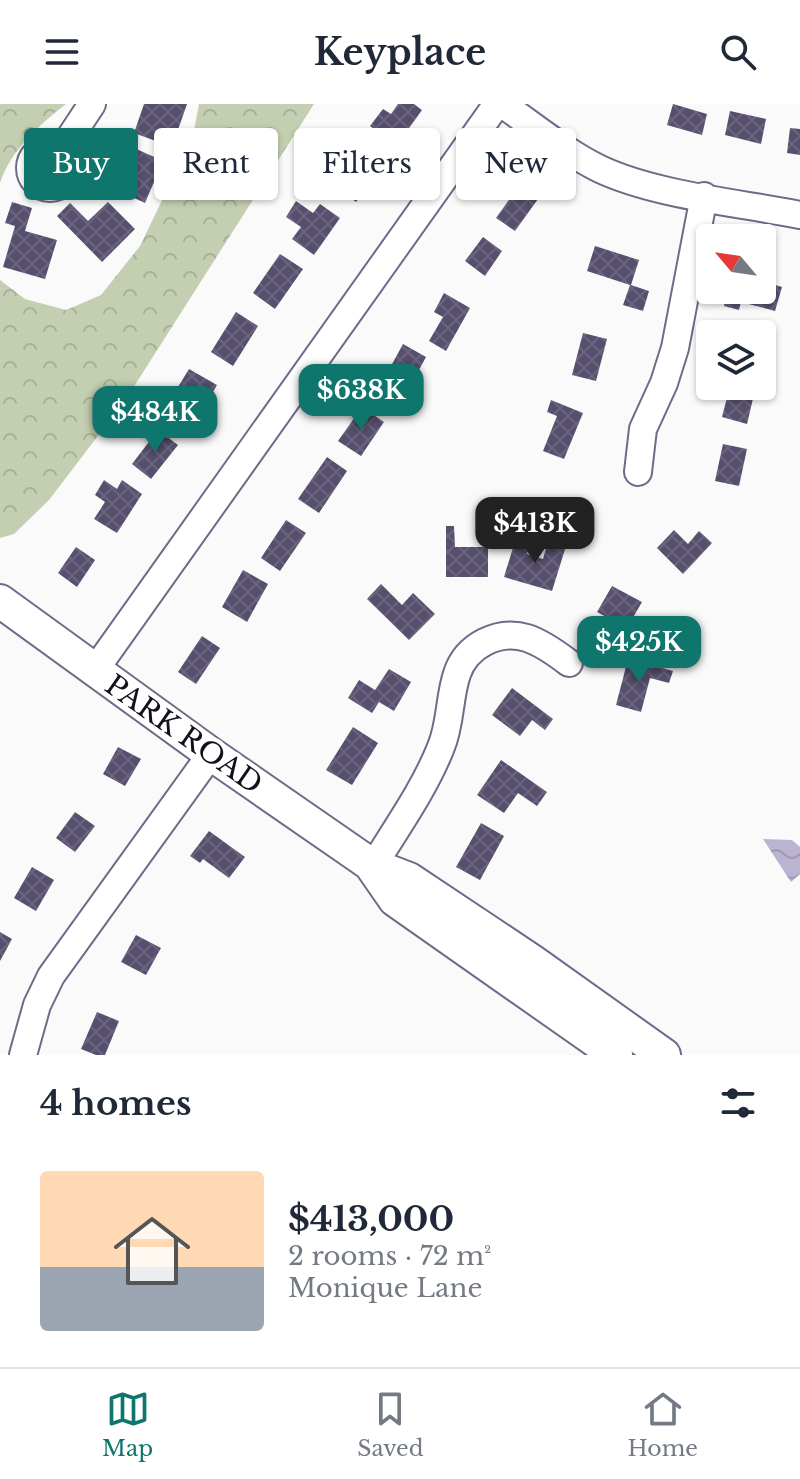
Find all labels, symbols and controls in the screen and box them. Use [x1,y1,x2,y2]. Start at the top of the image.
icon: menu [40,30,84,74]
text: Keyplace [314,30,486,75]
icon: search [716,30,760,74]
chip: Buy [24,128,138,200]
chip: Rent [154,128,278,200]
chip: Filters [294,128,440,200]
chip: New [456,128,576,200]
north arrow [696,224,776,304]
map controls [696,224,776,400]
button: layers [696,320,776,400]
pin: $638K [305,364,417,432]
text: $638K [317,374,405,406]
pin: $484K [99,386,211,454]
text: $484K [110,396,200,428]
pin: $413K [479,497,591,565]
text: $413K [493,507,577,539]
pin: $425K [583,616,695,684]
text: $425K [595,626,683,658]
street label: PARK ROAD [98,667,269,802]
icon: filters [716,1081,760,1125]
text: 4 homes [40,1082,192,1124]
text: $413,000 [288,1198,454,1240]
icon: home [104,1203,200,1299]
text: 2 rooms · 72 m² [288,1240,491,1272]
text: Monique Lane [288,1272,482,1304]
tab: Map [102,1387,153,1462]
tab: Saved [357,1387,424,1462]
tab: Home [628,1387,698,1462]

